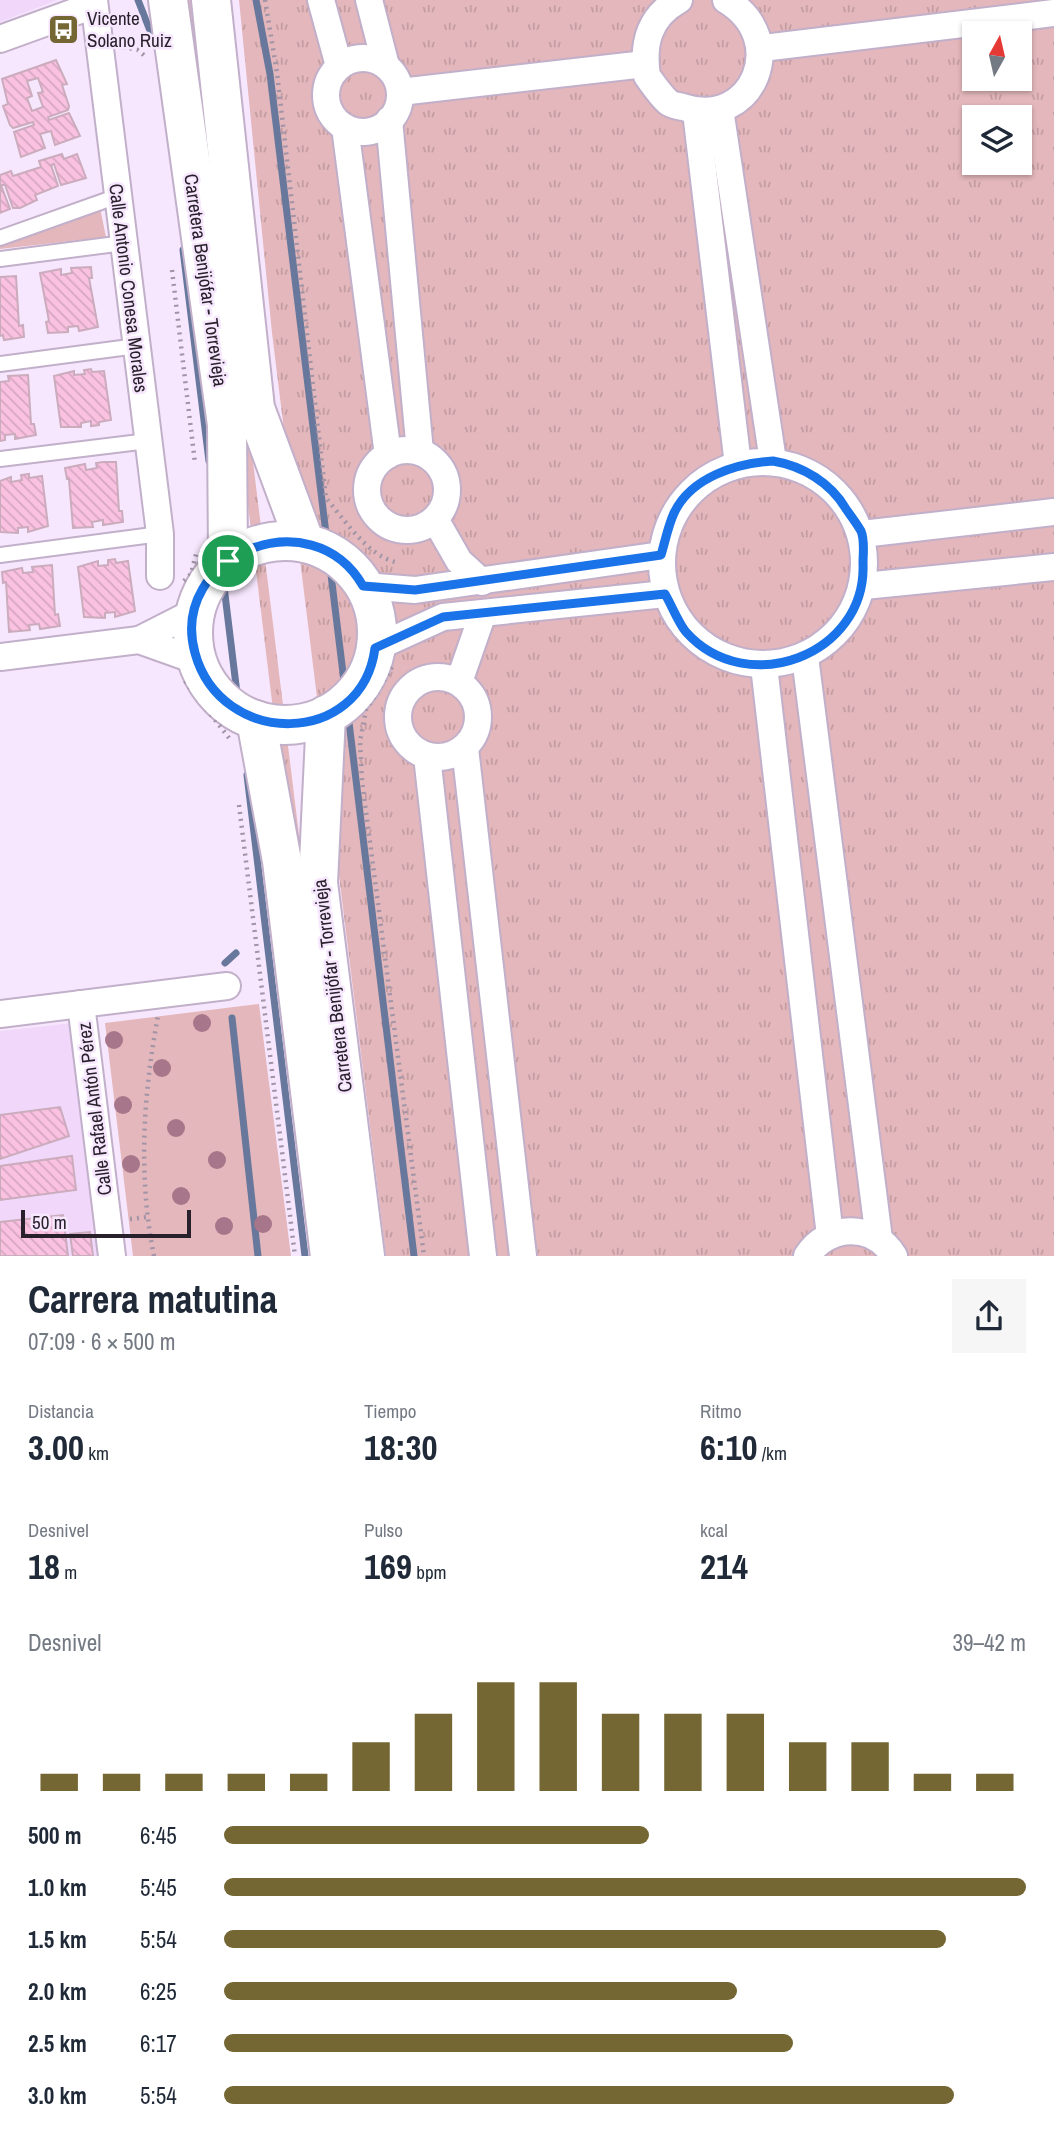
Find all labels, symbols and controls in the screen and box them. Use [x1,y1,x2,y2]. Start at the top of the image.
place label: Vicente Solano Ruiz [87,5,172,53]
bus stop icon: Vicente Solano Ruiz [47,12,81,46]
north arrow [962,21,1032,91]
map controls [962,21,1032,175]
button: layers [962,105,1032,175]
street label: Carretera Benijófar - Torrevieja [178,172,234,388]
street label: Calle Antonio Conesa Morales [103,182,155,394]
pin [198,531,258,591]
icon: arrive [209,542,247,580]
street label: Carretera Benijófar - Torrevieja [306,878,358,1094]
street label: Calle Rafael Antón Pérez [70,1021,118,1197]
scale bar [21,1207,191,1239]
text: 50 m [32,1209,67,1235]
text: Carrera matutina [28,1274,277,1325]
button: share [952,1279,1026,1353]
text: 07:09 · 6 × 500 m [28,1326,175,1357]
text: Distancia [28,1398,94,1424]
text: Tiempo [364,1398,416,1424]
text: Ritmo [700,1398,742,1424]
text: 3.00 [28,1424,84,1471]
text: 18:30 [364,1424,437,1471]
text: 6:10 [700,1424,757,1471]
text: km [84,1440,109,1466]
text: /km [757,1440,787,1466]
text: Desnivel [28,1517,89,1543]
text: Pulso [364,1517,403,1543]
text: kcal [700,1517,728,1543]
text: 18 [28,1543,60,1590]
text: 169 [364,1543,412,1590]
text: 214 [700,1543,748,1590]
text: m [60,1559,77,1585]
text: bpm [412,1559,447,1585]
text: Desnivel [28,1627,101,1658]
text: 39–42 m [953,1627,1026,1658]
text: 500 m [28,1820,81,1851]
text: 6:45 [140,1820,177,1851]
text: 1.0 km [28,1872,87,1903]
text: 5:45 [140,1872,177,1903]
text: 1.5 km [28,1924,87,1955]
text: 5:54 [140,1924,177,1955]
text: 2.0 km [28,1976,87,2007]
text: 6:25 [140,1976,177,2007]
text: 2.5 km [28,2028,87,2059]
text: 6:17 [140,2028,177,2059]
text: 3.0 km [28,2080,87,2111]
text: 5:54 [140,2080,177,2111]

